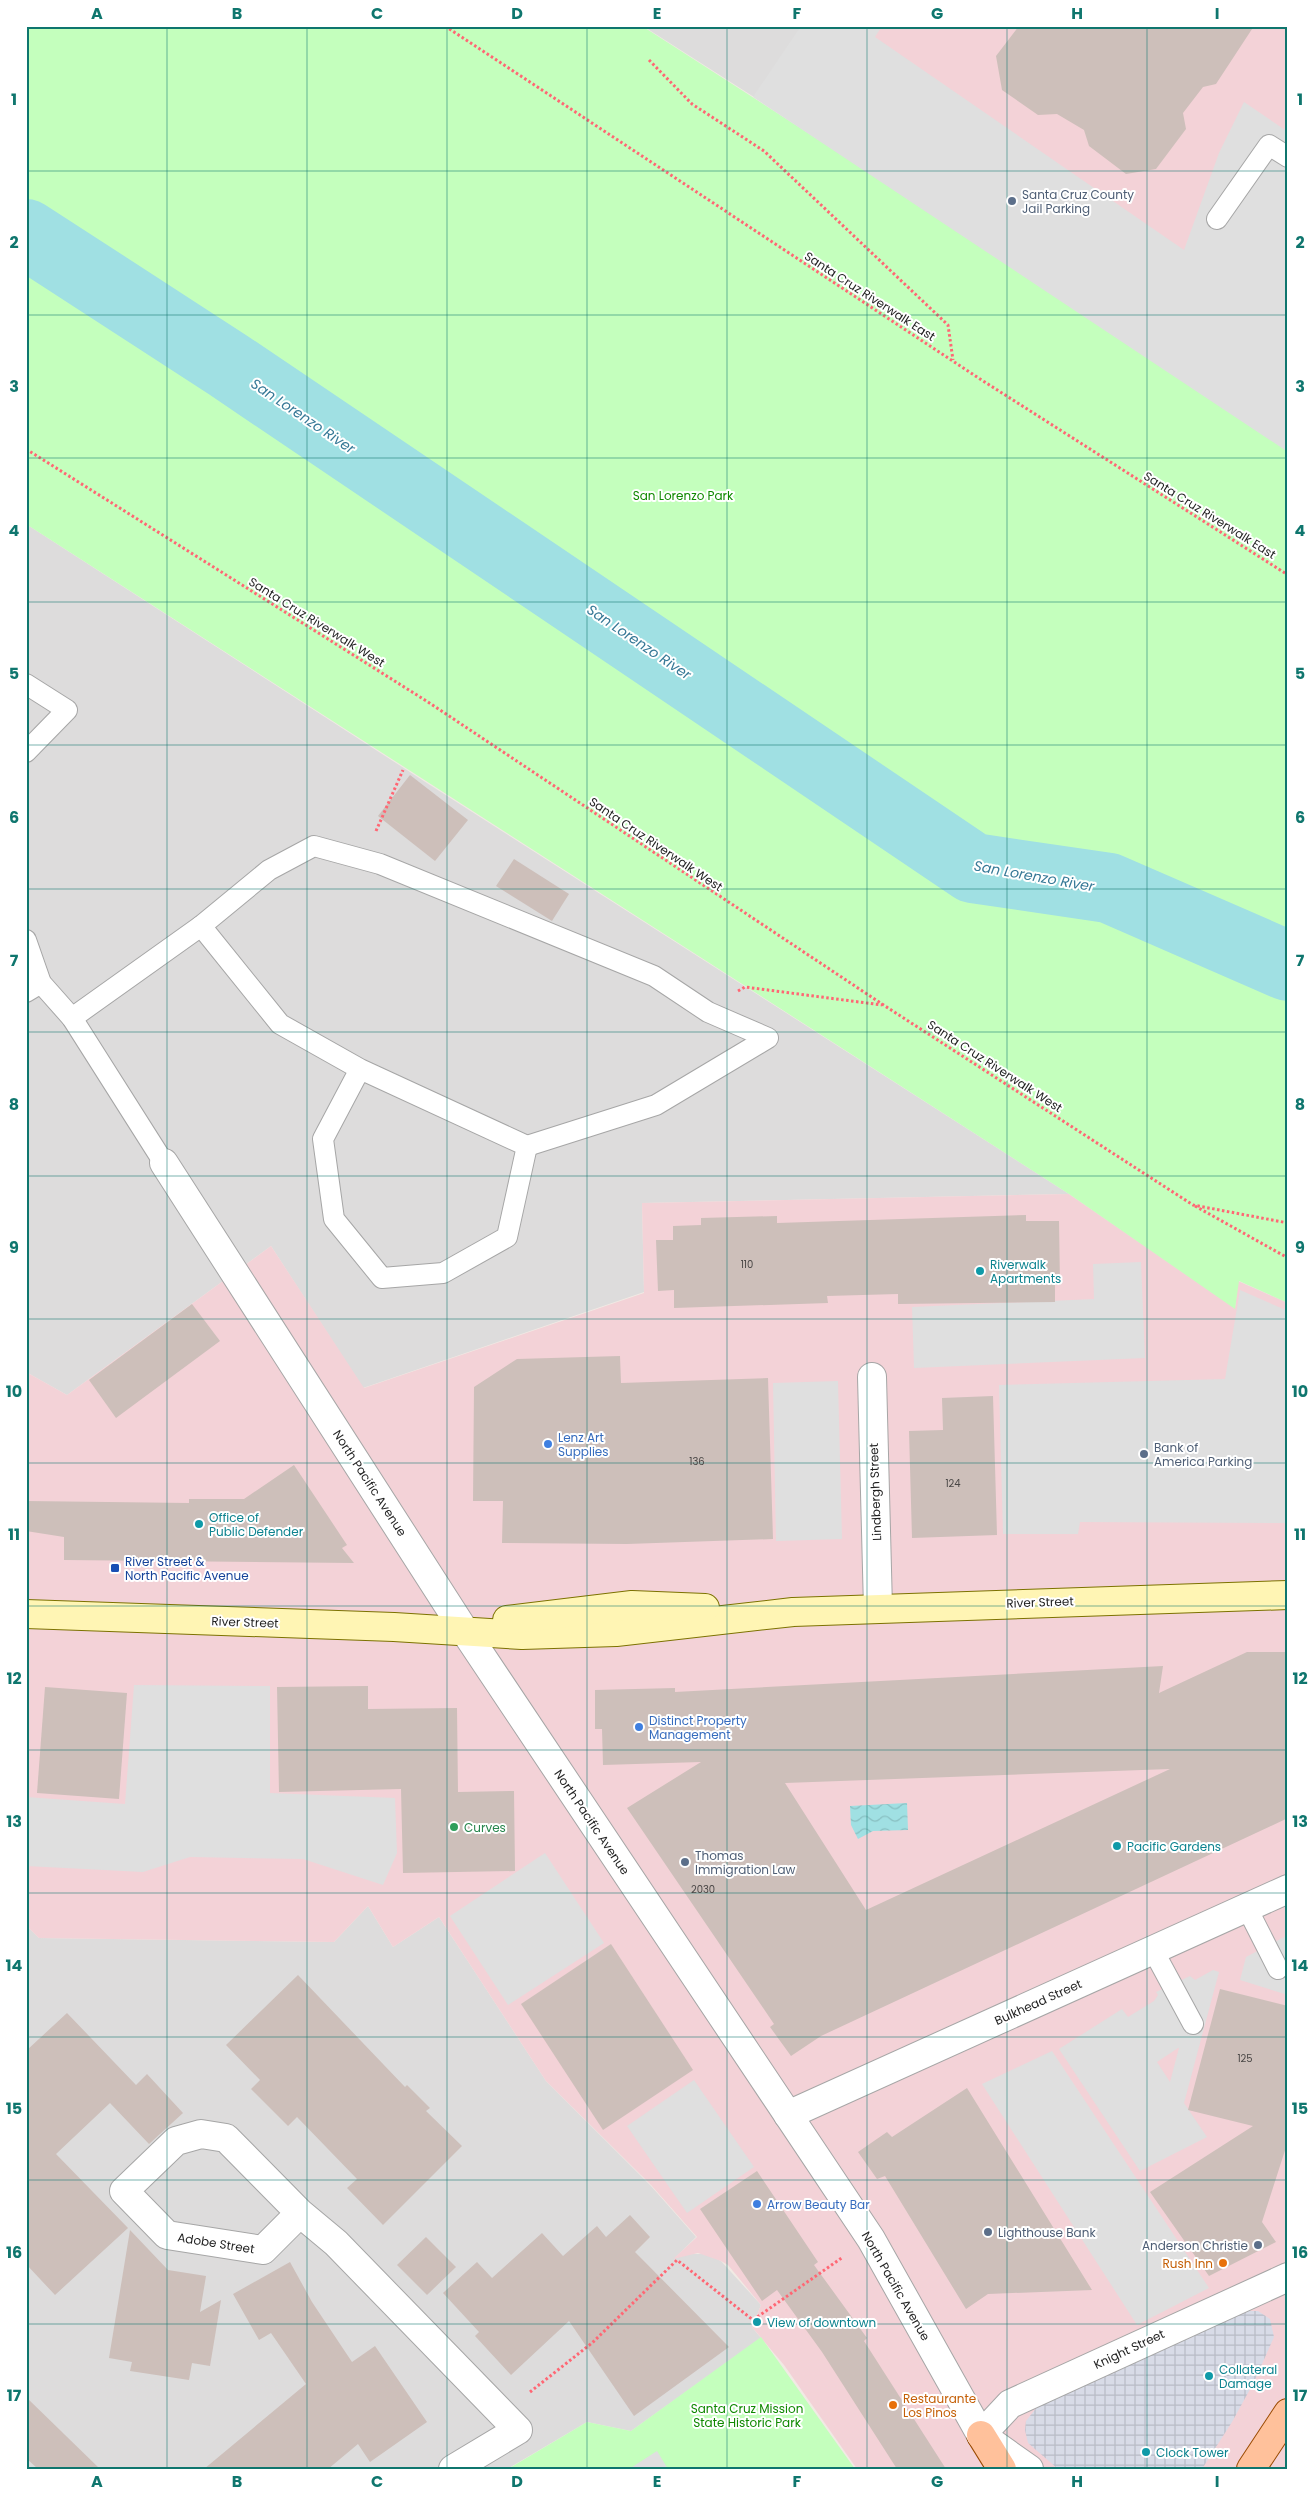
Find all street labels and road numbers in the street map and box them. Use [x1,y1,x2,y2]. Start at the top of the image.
street label: Santa Cruz Riverwalk East [801,247,939,345]
street label: Santa Cruz Riverwalk East [1141,467,1279,563]
street label: Santa Cruz Riverwalk West [246,573,388,671]
street label: Santa Cruz Riverwalk West [586,793,726,895]
street label: Santa Cruz Riverwalk West [924,1016,1066,1116]
street label: North Pacific Avenue [329,1427,411,1539]
street label: Lindbergh Street [865,1443,885,1541]
street label: River Street [1006,1592,1074,1612]
street label: River Street [211,1612,279,1632]
street label: North Pacific Avenue [550,1766,634,1878]
street label: Bulkhead Street [992,1975,1084,2029]
street label: North Pacific Avenue [858,2228,934,2344]
street label: Adobe Street [176,2229,256,2257]
street label: Knight Street [1091,2325,1167,2373]

